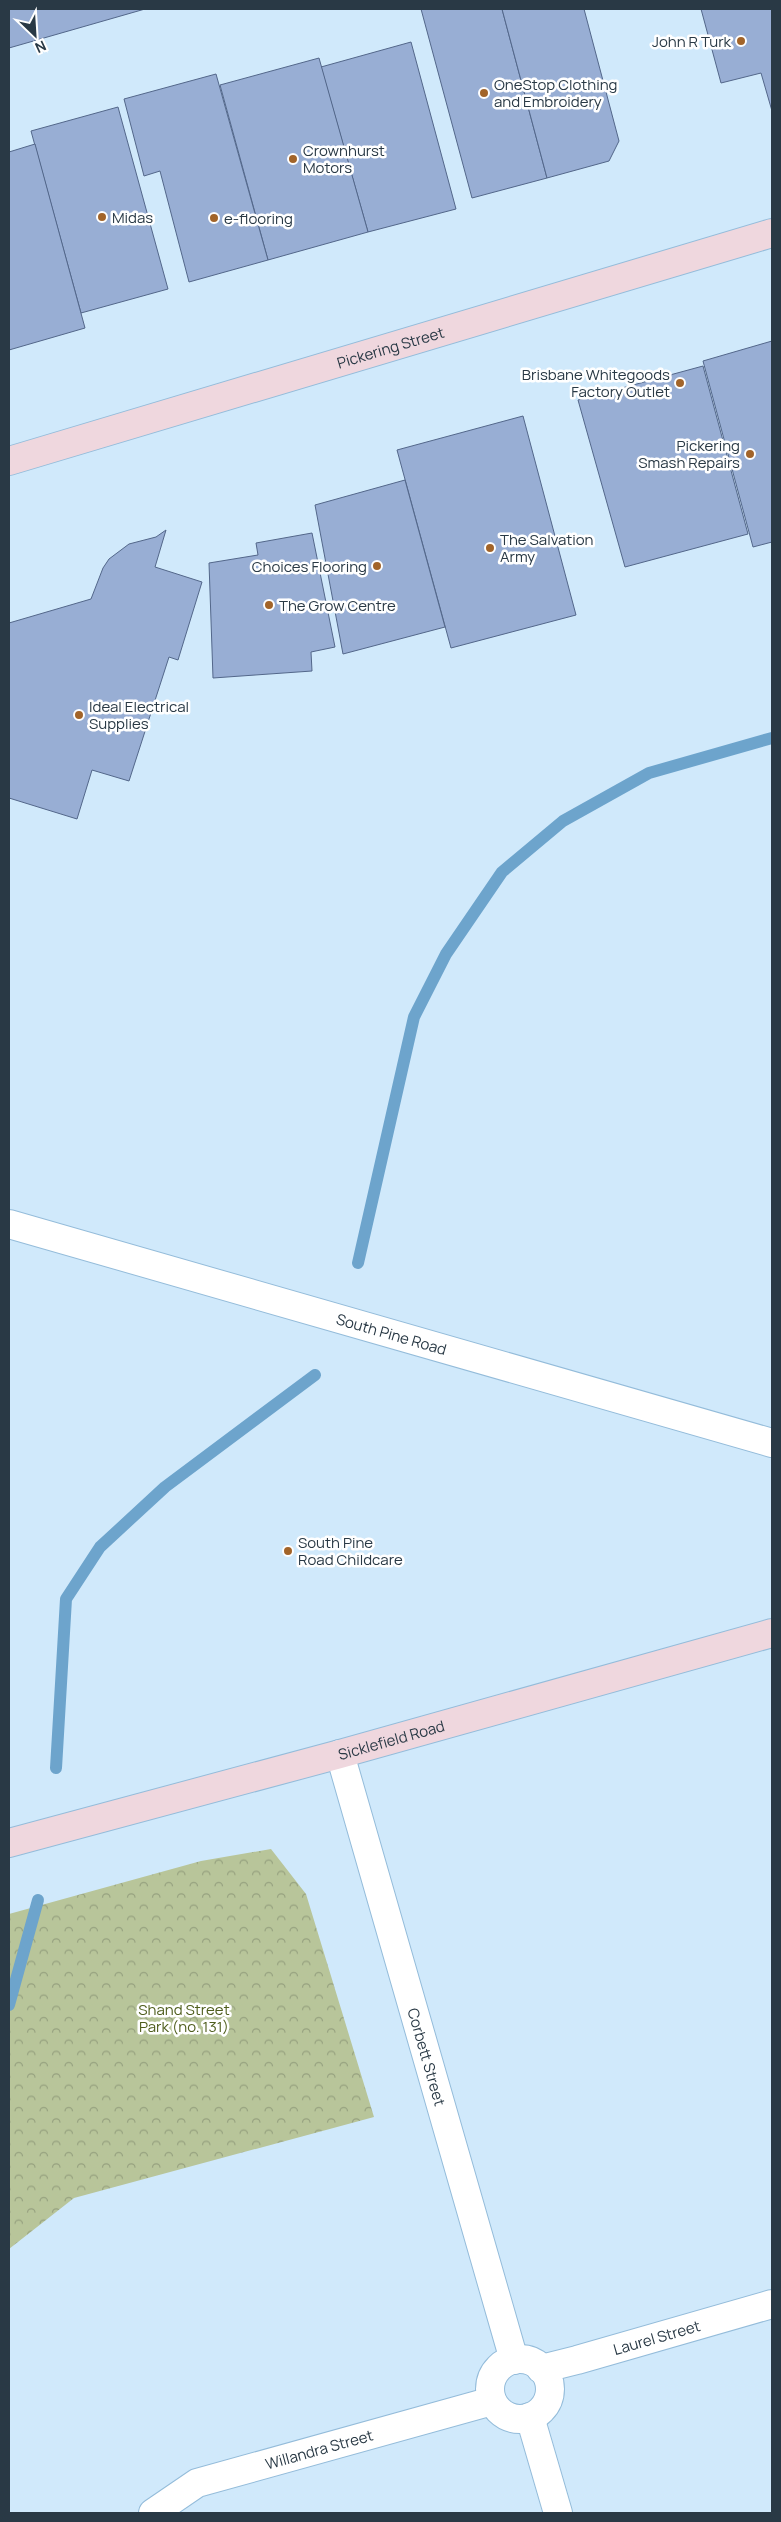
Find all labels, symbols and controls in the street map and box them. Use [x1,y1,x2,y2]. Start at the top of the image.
north arrow [10,10,60,60]
place label: John R Turk [652,31,732,52]
marker: John R Turk [735,35,747,47]
text: N [32,36,49,58]
place label: OneStop Clothing and Embroidery [494,74,618,112]
marker: OneStop Clothing and Embroidery [478,87,490,99]
place label: Crownhurst Motors [303,140,385,178]
marker: Crownhurst Motors [287,153,299,165]
place label: Midas [112,207,153,228]
place label: e-flooring [224,208,293,229]
marker: Midas [96,211,108,223]
marker: e-flooring [208,212,220,224]
street label: Pickering Street [334,321,446,373]
place label: Brisbane Whitegoods Factory Outlet [522,364,670,402]
marker: Brisbane Whitegoods Factory Outlet [674,377,686,389]
place label: Pickering Smash Repairs [638,435,740,473]
marker: Pickering Smash Repairs [744,448,756,460]
place label: The Salvation Army [500,529,594,567]
marker: The Salvation Army [484,542,496,554]
place label: Choices Flooring [252,556,367,577]
marker: Choices Flooring [371,560,383,572]
place label: The Grow Centre [279,595,396,616]
marker: The Grow Centre [263,599,275,611]
place label: Ideal Electrical Supplies [89,696,189,734]
marker: Ideal Electrical Supplies [73,709,85,721]
street label: South Pine Road [334,1308,449,1360]
place label: South Pine Road Childcare [298,1532,403,1570]
marker: South Pine Road Childcare [282,1545,294,1557]
street label: Sicklefield Road [336,1715,447,1765]
park label: Shand Street Park (no. 131) [138,1999,230,2037]
street label: Corbett Street [403,2005,451,2108]
street label: Laurel Street [611,2315,703,2360]
street label: Willandra Street [263,2424,375,2474]

